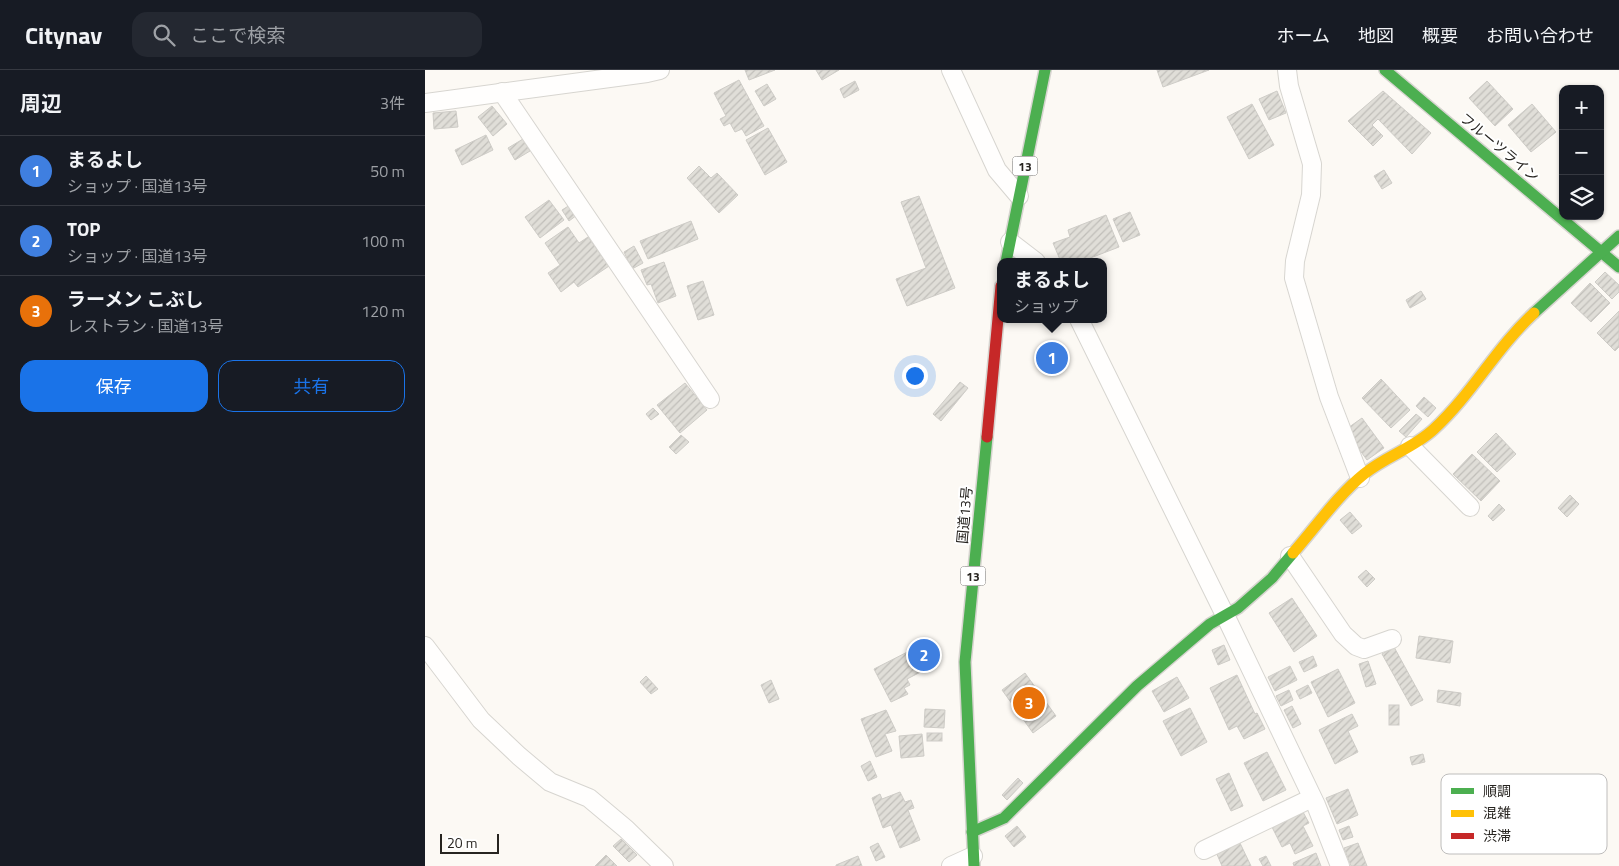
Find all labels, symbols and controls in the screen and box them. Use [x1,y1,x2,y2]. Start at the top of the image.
search box [132,12,482,57]
text: Citynav [25,17,102,53]
text: ここで検索 [190,20,285,49]
icon: search [150,21,178,49]
text: ホーム [1277,22,1330,49]
text: 地図 [1358,22,1394,49]
text: 概要 [1422,22,1458,49]
text: お問い合わせ [1486,22,1594,49]
map controls [1559,85,1604,220]
button: + [1559,85,1604,130]
text: 周辺 [20,87,62,119]
text: 3件 [380,91,405,115]
street label: フルーツライン [1456,108,1544,186]
button: − [1559,130,1604,175]
text: まるよし [67,144,143,173]
road number: 13 [1013,156,1037,175]
text: 1 [32,159,40,183]
text: 50 m [370,159,405,183]
text: ショップ · 国道13号 [67,174,207,198]
button: layers [1559,175,1604,220]
text: TOP [67,214,100,243]
text: 2 [32,229,40,253]
text: 100 m [361,229,405,253]
text: ショップ · 国道13号 [67,244,207,268]
popup [997,258,1107,323]
text: まるよし [1014,264,1090,293]
text: ラーメン こぶし [67,284,203,313]
text: ショップ [1014,294,1078,318]
text: 3 [32,299,40,323]
text: 120 m [361,299,405,323]
text: レストラン · 国道13号 [67,314,223,338]
pin: 1 [1036,339,1068,377]
button: 保存 [20,360,208,412]
button: 共有 [218,360,405,412]
your location [902,363,928,389]
street label: 国道13号 [951,485,977,545]
road number: 13 [961,566,985,586]
pin: 2 [908,636,940,674]
pin: 3 [1013,684,1045,722]
legend [1441,774,1607,854]
text: 順調 [1483,780,1511,801]
text: 混雑 [1483,802,1511,823]
text: 渋滞 [1483,825,1511,846]
scale bar [440,831,499,854]
text: 20 m [447,832,477,853]

